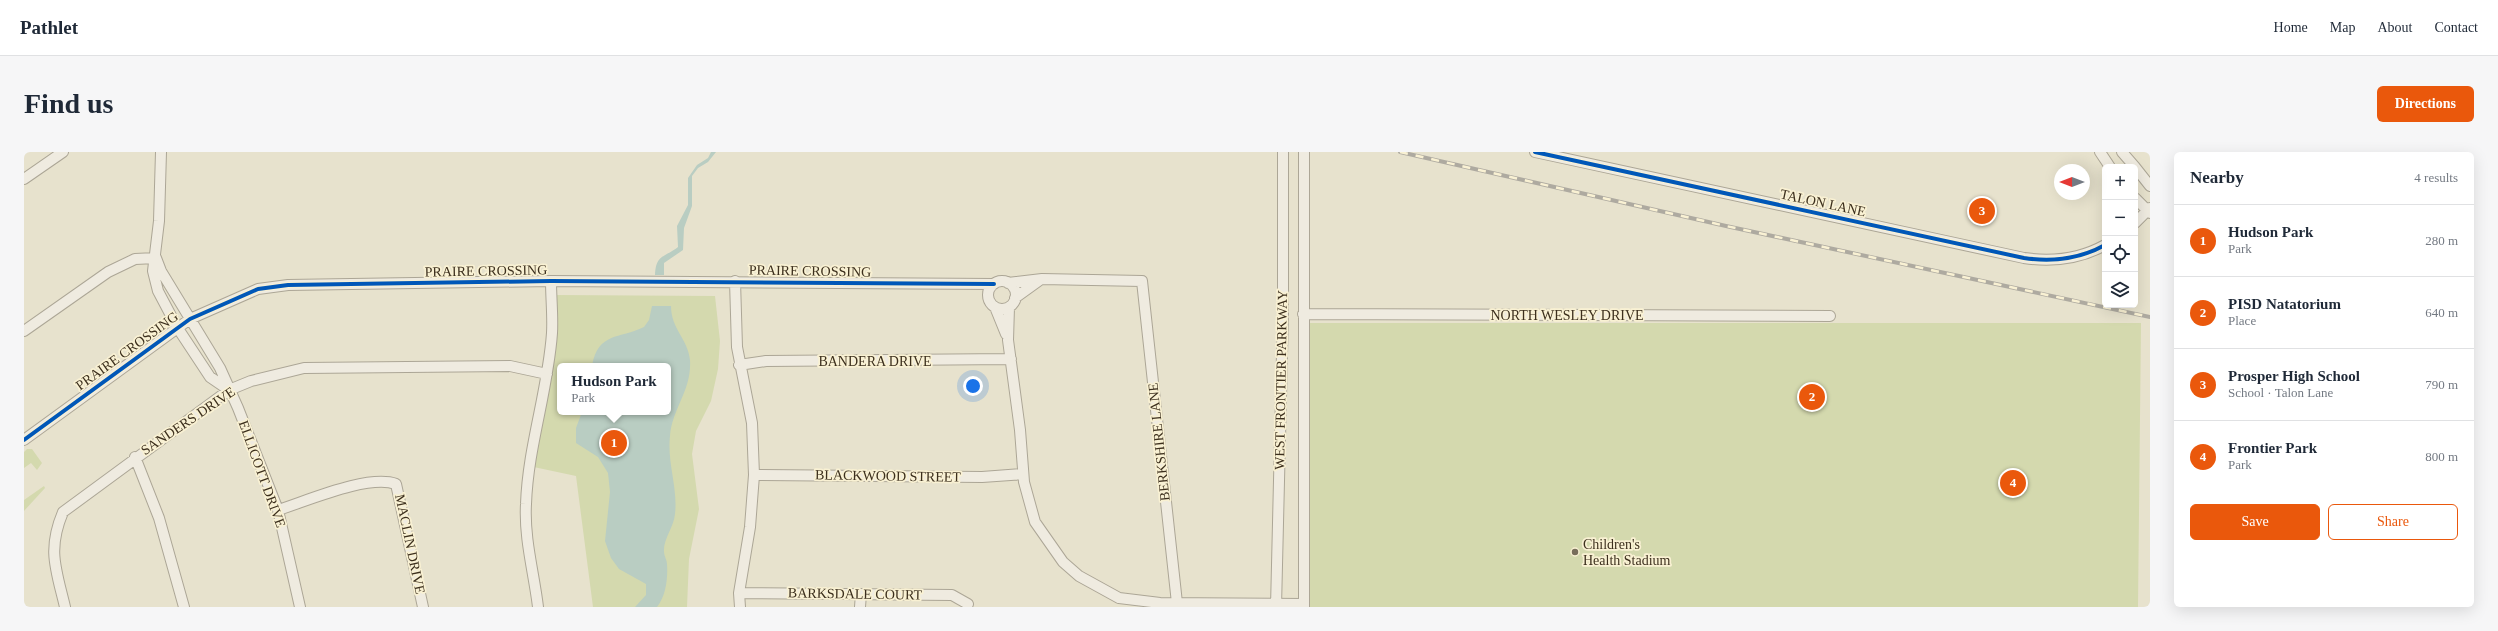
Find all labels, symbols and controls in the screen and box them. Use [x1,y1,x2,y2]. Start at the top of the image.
text: Pathlet [20,17,78,38]
text: Home [2274,20,2308,35]
text: Map [2330,20,2355,35]
text: About [2377,20,2412,35]
text: Contact [2434,20,2478,35]
button: Directions [2377,86,2474,122]
text: Find us [24,88,114,119]
north arrow [2054,164,2090,200]
map controls [2102,164,2138,308]
button: + [2102,164,2138,200]
text: Nearby [2190,168,2244,187]
text: 4 results [2414,170,2458,185]
street label: TALON LANE [1779,187,1867,219]
pin: 3 [1969,196,1995,226]
button: − [2102,200,2138,236]
text: Hudson Park [2228,224,2313,240]
text: 1 [2200,233,2206,248]
text: 280 m [2425,233,2458,248]
button: locate [2102,236,2138,272]
text: Park [2228,241,2252,256]
street label: PRAIRE CROSSING [425,262,547,280]
street label: PRAIRE CROSSING [749,262,871,280]
button: layers [2102,272,2138,308]
street label: WEST FRONTIER PARKWAY [1272,290,1290,470]
text: PISD Natatorium [2228,296,2341,312]
text: 2 [2200,305,2206,320]
text: 640 m [2425,305,2458,320]
street label: NORTH WESLEY DRIVE [1490,308,1644,323]
street label: PRAIRE CROSSING [73,309,181,393]
text: Place [2228,313,2256,328]
street label: BANDERA DRIVE [818,354,932,369]
popup [557,363,671,415]
text: Prosper High School [2228,368,2360,384]
text: Hudson Park [571,373,657,389]
your location [963,376,983,396]
text: 3 [2200,377,2206,392]
text: 790 m [2425,377,2458,392]
street label: BERKSHIRE LANE [1145,382,1173,502]
pin: 2 [1799,382,1825,412]
street label: SANDERS DRIVE [138,384,238,458]
text: School · Talon Lane [2228,385,2333,400]
text: Park [571,390,595,405]
street label: ELLICOTT DRIVE [236,418,288,530]
pin: 1 [601,428,627,458]
text: Frontier Park [2228,440,2317,456]
text: 4 [2200,449,2206,464]
text: 800 m [2425,449,2458,464]
text: Park [2228,457,2252,472]
street label: BLACKWOOD STREET [815,467,961,485]
pin: 4 [2000,468,2026,498]
street label: MACLIN DRIVE [392,493,428,595]
button: Save [2190,504,2320,540]
button: Share [2328,504,2458,540]
place label: Children's Health Stadium [1583,537,1671,568]
marker: Children's Health Stadium [1570,547,1580,557]
street label: BARKSDALE COURT [788,585,923,603]

